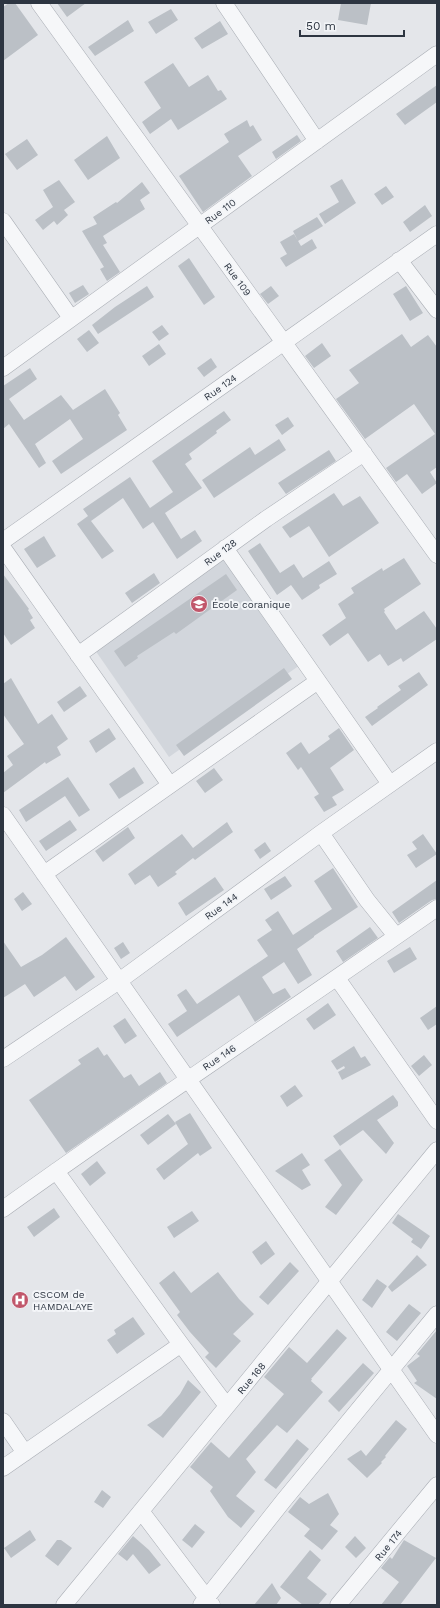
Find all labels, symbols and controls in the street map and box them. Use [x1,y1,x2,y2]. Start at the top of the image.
scale bar [300,12,404,38]
text: 50 m [306,19,336,33]
street label: Rue 110 [203,196,238,226]
street label: Rue 109 [222,261,253,298]
street label: Rue 124 [202,372,239,403]
street label: Rue 128 [202,537,239,568]
school or university icon: École coranique [189,594,209,614]
place label: École coranique [212,599,291,610]
street label: Rue 144 [203,891,240,922]
street label: Rue 146 [201,1042,238,1073]
place label: CSCOM de HAMDALAYE [33,1289,93,1312]
hospital icon: CSCOM de HAMDALAYE [10,1290,30,1310]
street label: Rue 168 [235,1360,268,1396]
street label: Rue 174 [373,1528,404,1563]

